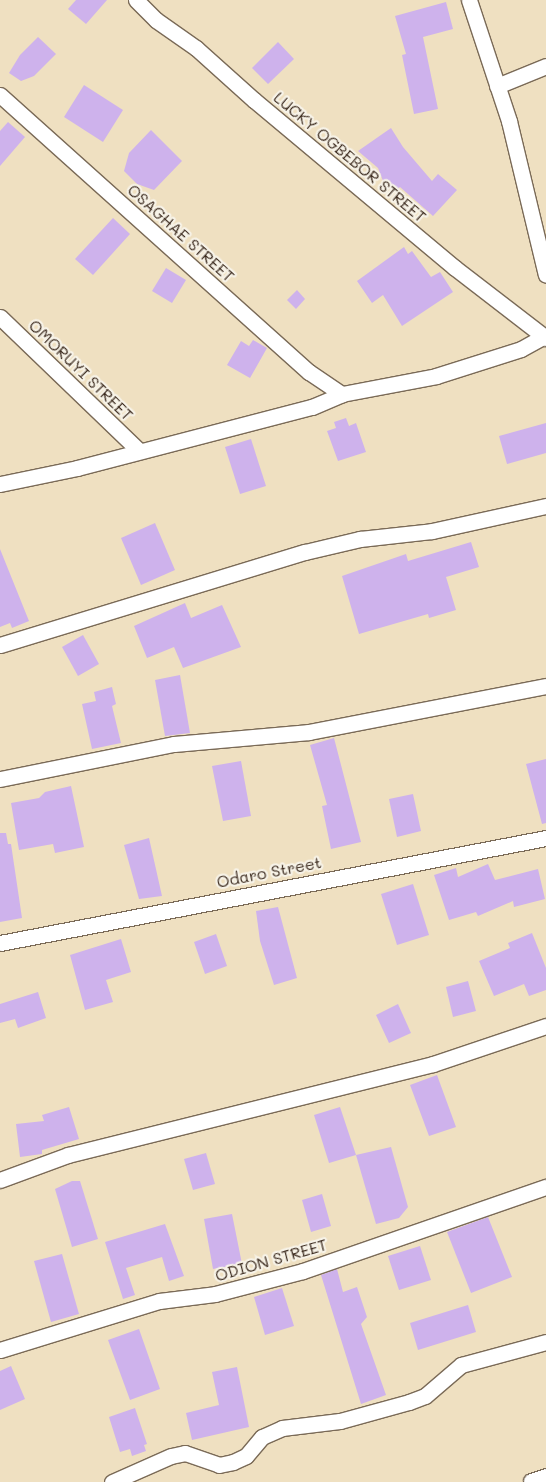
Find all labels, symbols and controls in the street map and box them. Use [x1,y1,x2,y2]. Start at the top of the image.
street label: LUCKY OGBEBOR STREET [270,88,430,226]
street label: OSAGHAE STREET [124,180,238,286]
street label: OMORUYI STREET [25,315,137,425]
street label: Odaro Street [215,852,323,892]
street label: ODION STREET [213,1235,329,1285]

